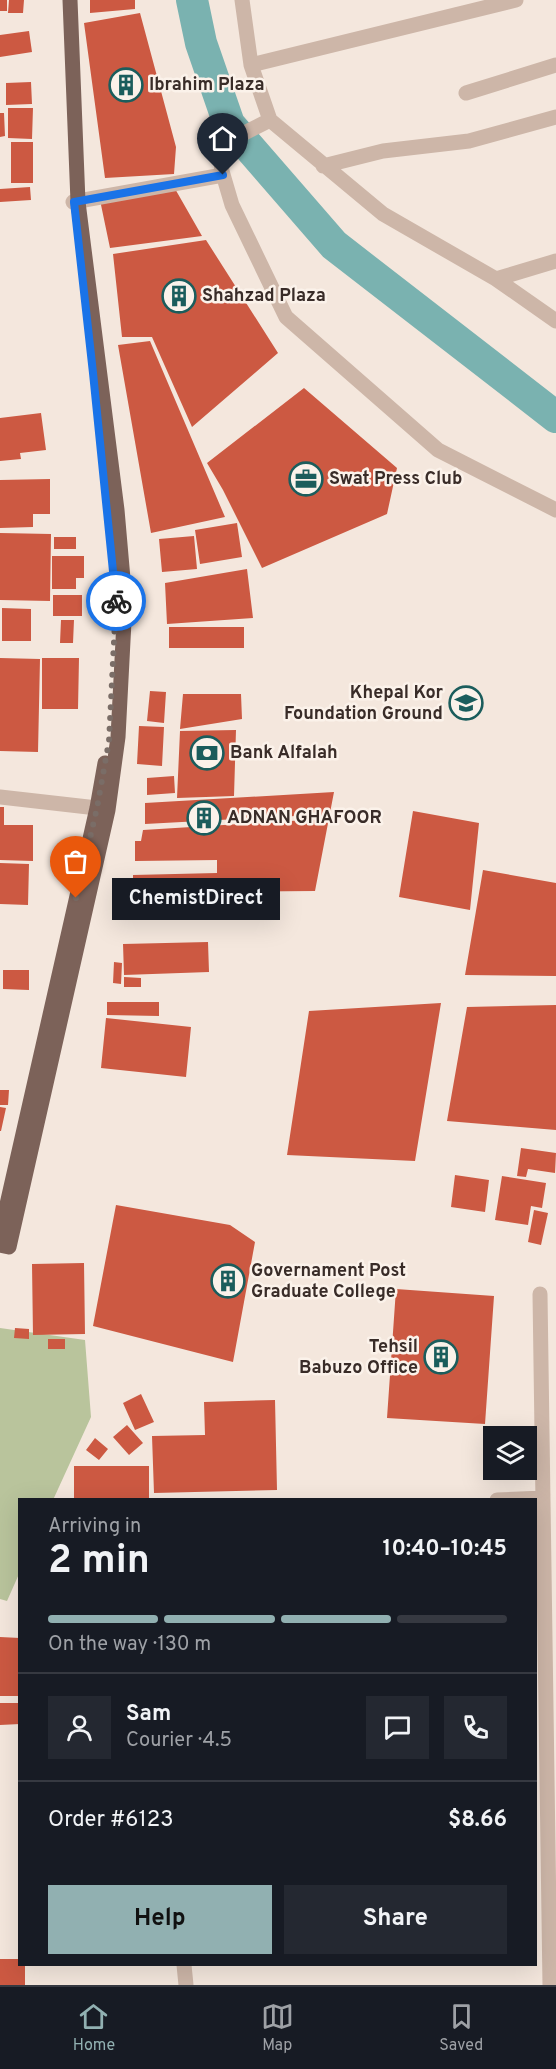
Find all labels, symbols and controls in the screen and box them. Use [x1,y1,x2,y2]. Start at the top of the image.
building icon: Ibrahim Plaza [108,67,144,103]
place label: Ibrahim Plaza [149,74,264,97]
pin [197,113,248,175]
icon: home [206,122,239,155]
building icon: Shahzad Plaza [161,278,197,314]
place label: Shahzad Plaza [202,285,326,308]
office icon: Swat Press Club [288,461,324,497]
place label: Swat Press Club [329,468,462,491]
courier [86,571,146,631]
icon: bike [100,585,133,618]
place label: Khepal Kor Foundation Ground [284,682,443,726]
school or university icon: Khepal Kor Foundation Ground [448,685,484,721]
bank icon: Bank Alfalah [189,735,225,771]
place label: Bank Alfalah [230,742,338,765]
building icon: ADNAN GHAFOOR [186,800,222,836]
place label: ADNAN GHAFOOR [227,807,382,830]
pin [50,836,101,898]
icon: bag [59,845,92,878]
callout: ChemistDirect [112,877,280,919]
text: ChemistDirect [129,886,263,912]
place label: Governament Post Graduate College [251,1260,406,1304]
building icon: Governament Post Graduate College [210,1263,246,1299]
place label: Tehsil Babuzo Office [299,1336,418,1380]
building icon: Tehsil Babuzo Office [423,1339,459,1375]
map controls [483,1426,537,1480]
button: layers [483,1426,537,1480]
text: Arriving in [48,1514,141,1540]
text: 10:40–10:45 [383,1536,507,1563]
text: 2 min [48,1538,150,1587]
text: On the way · 130 m [48,1632,211,1658]
button: person [48,1696,111,1759]
button: chat [366,1696,429,1759]
button: phone [444,1696,507,1759]
text: Sam [126,1701,171,1728]
text: Courier · 4.5 [126,1728,232,1754]
text: Order #6123 [48,1807,173,1834]
text: $8.66 [448,1807,507,1834]
button: Help [48,1885,272,1954]
button: Share [284,1885,507,1954]
tab: Home [73,2000,115,2056]
tab: Map [261,2000,294,2056]
tab: Saved [439,2000,483,2056]

